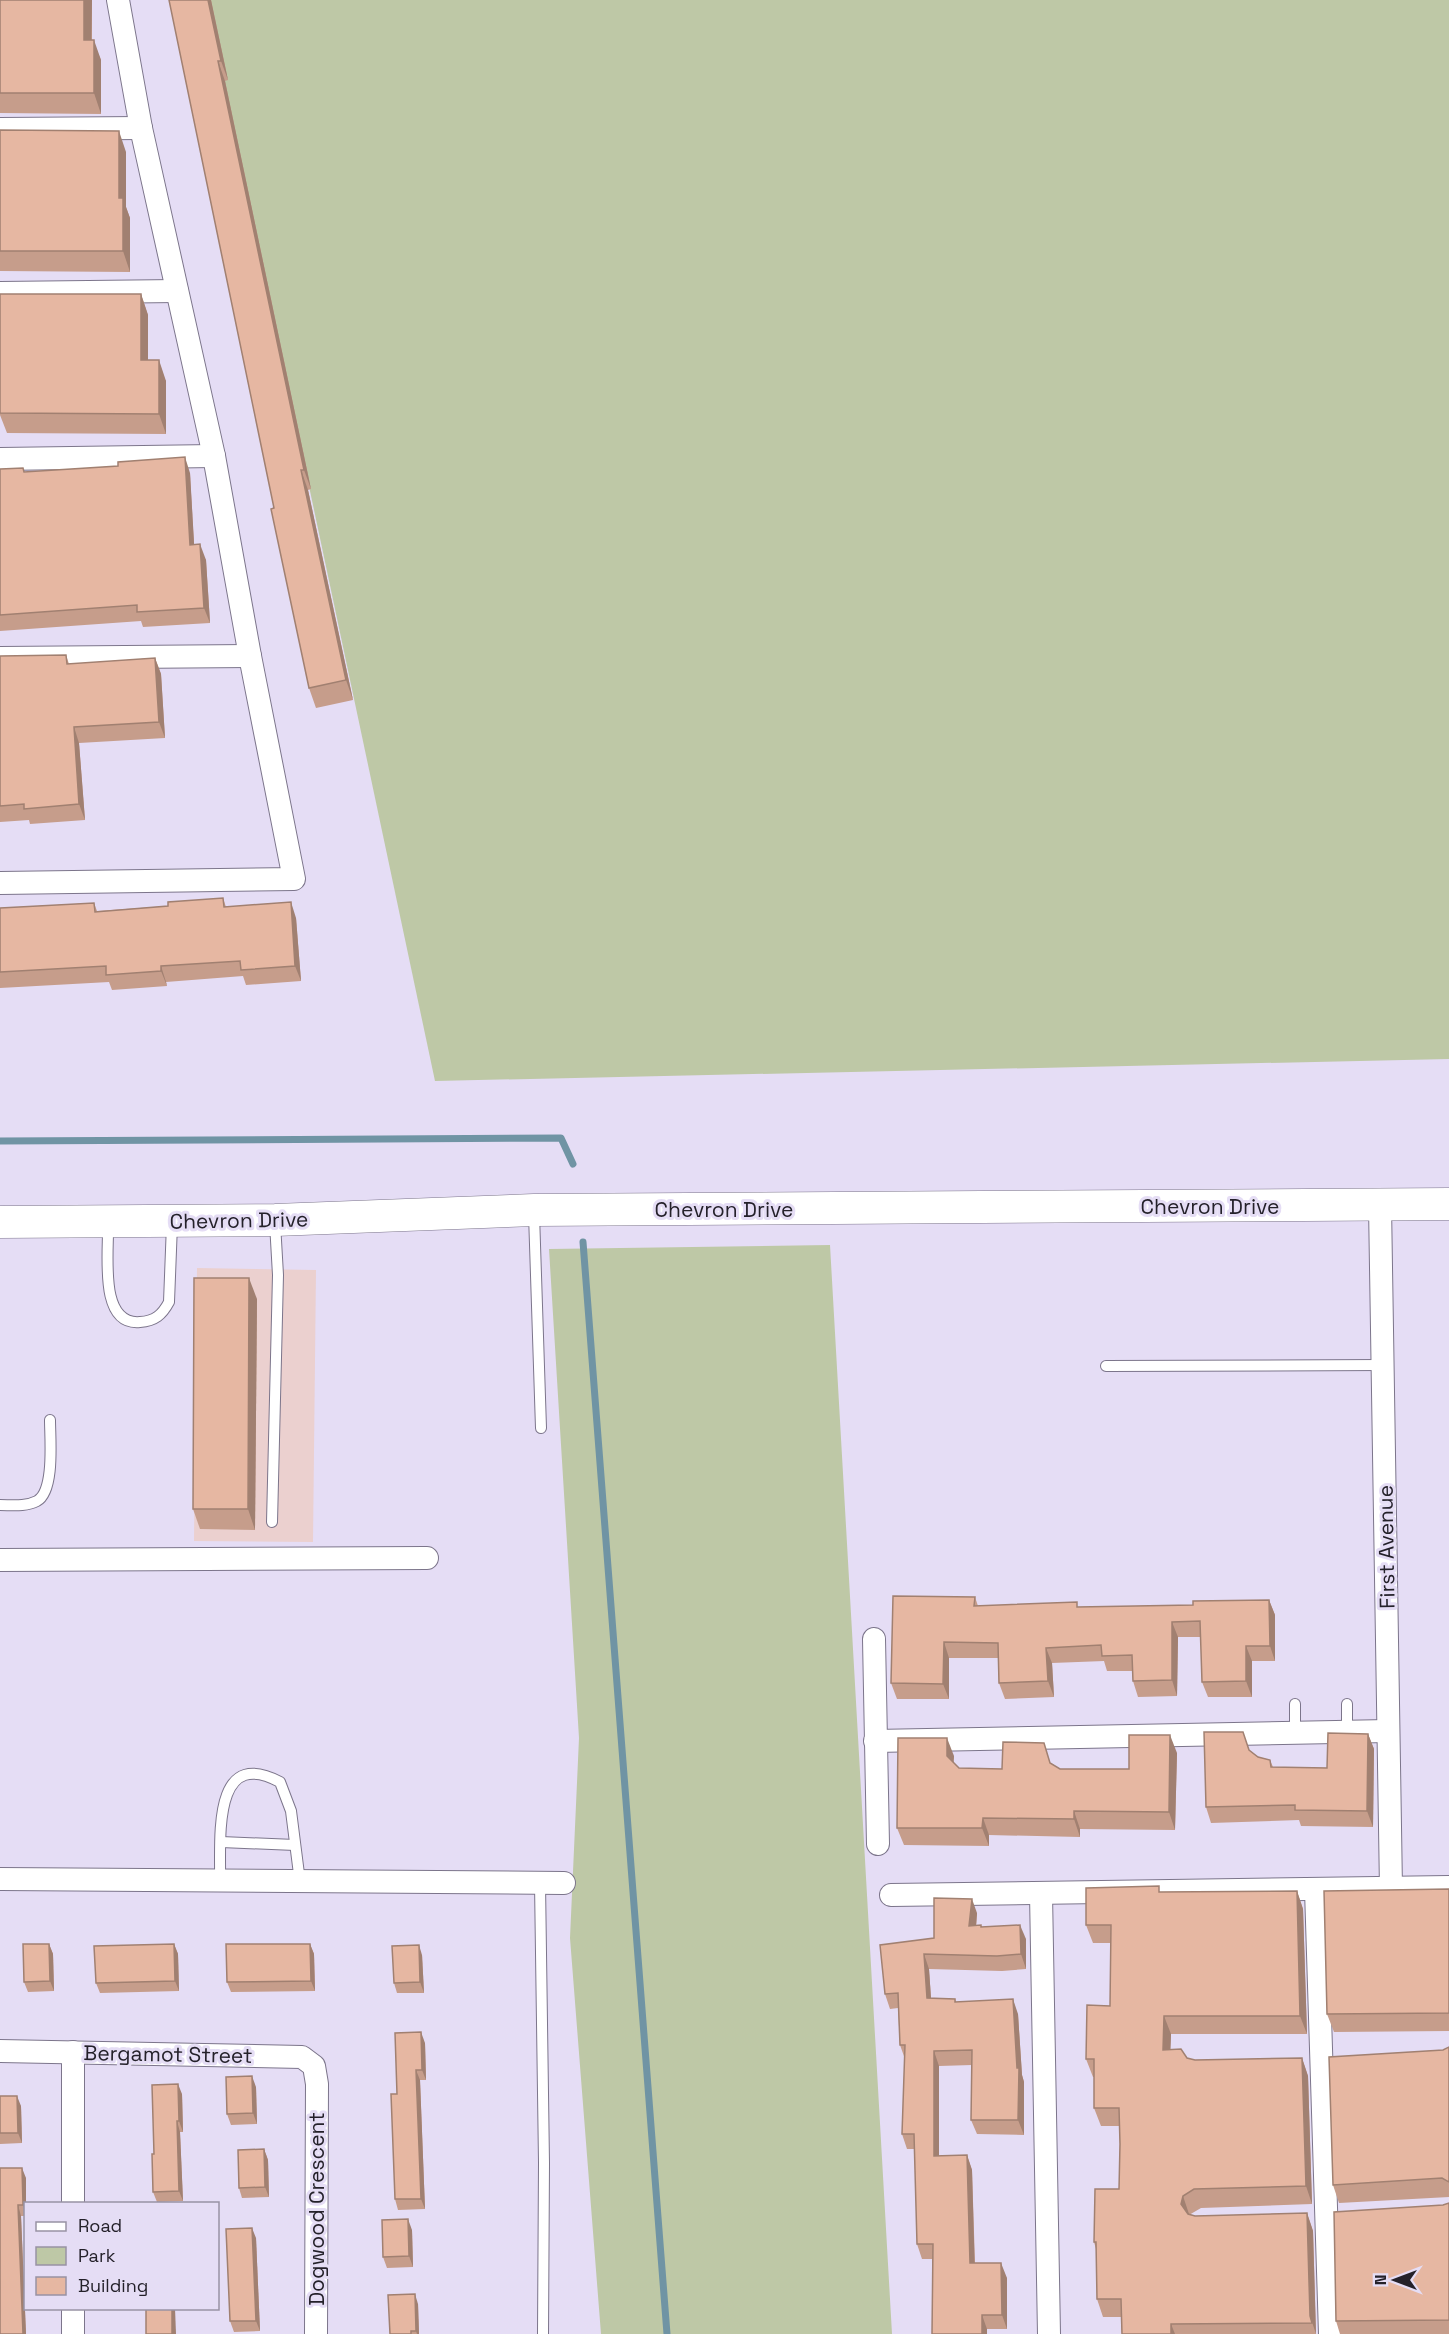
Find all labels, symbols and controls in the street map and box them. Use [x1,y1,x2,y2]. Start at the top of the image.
street label: Chevron Drive [1141,1193,1279,1220]
street label: Chevron Drive [655,1196,793,1223]
street label: Chevron Drive [169,1205,309,1235]
street label: First Avenue [1371,1485,1401,1609]
street label: Bergamot Street [83,2039,253,2069]
street label: Dogwood Crescent [303,2112,330,2306]
legend [24,2202,219,2310]
text: Road [78,2214,122,2237]
text: Park [78,2244,116,2267]
north arrow [1365,2250,1425,2310]
text: Building [78,2274,148,2297]
text: N [1370,2275,1391,2285]

